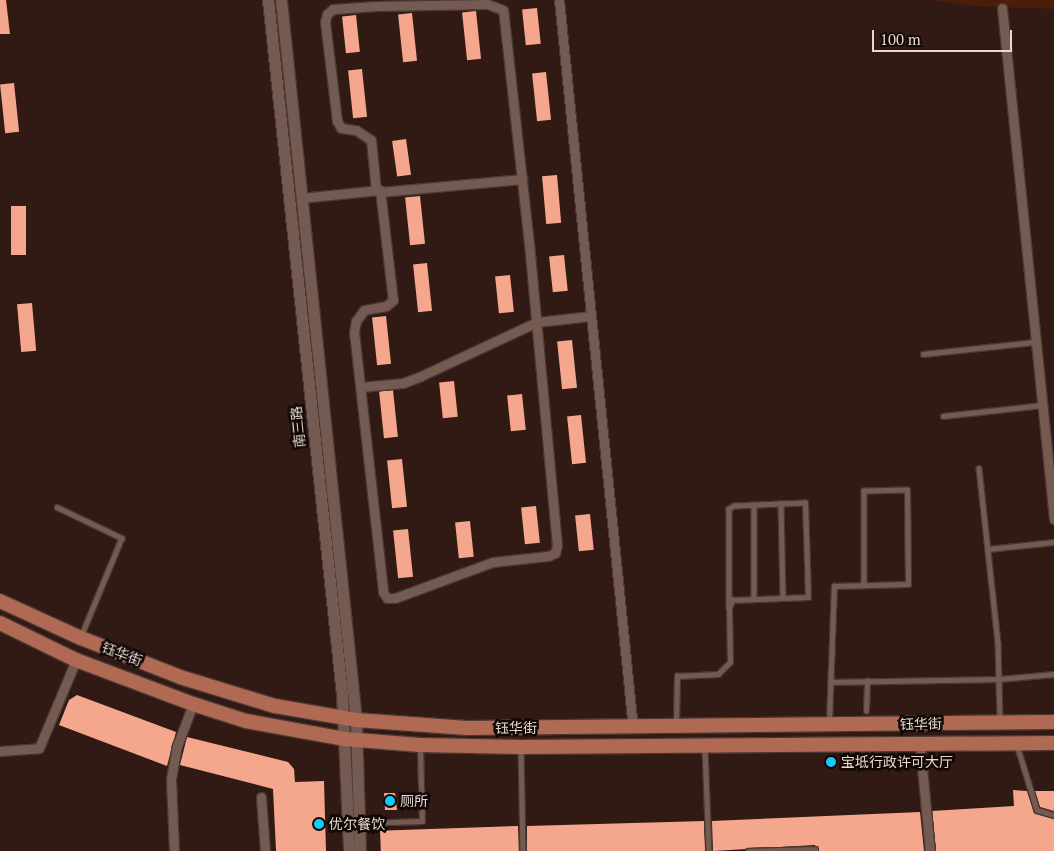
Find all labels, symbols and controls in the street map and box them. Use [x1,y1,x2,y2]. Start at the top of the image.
scale bar [874,20,1014,52]
text: 100 m [880,29,921,49]
street label: 南三路 [287,405,309,449]
street label: 钰华街 [99,639,145,669]
street label: 钰华街 [900,715,942,733]
street label: 钰华街 [495,720,537,736]
place label: 宝坻行政许可大厅 [841,754,953,770]
marker: 宝坻行政许可大厅 [825,756,837,768]
place label: 厕所 [400,793,428,809]
marker: 厕所 [384,795,396,807]
place label: 优尔餐饮 [329,816,385,832]
marker: 优尔餐饮 [313,818,325,830]

